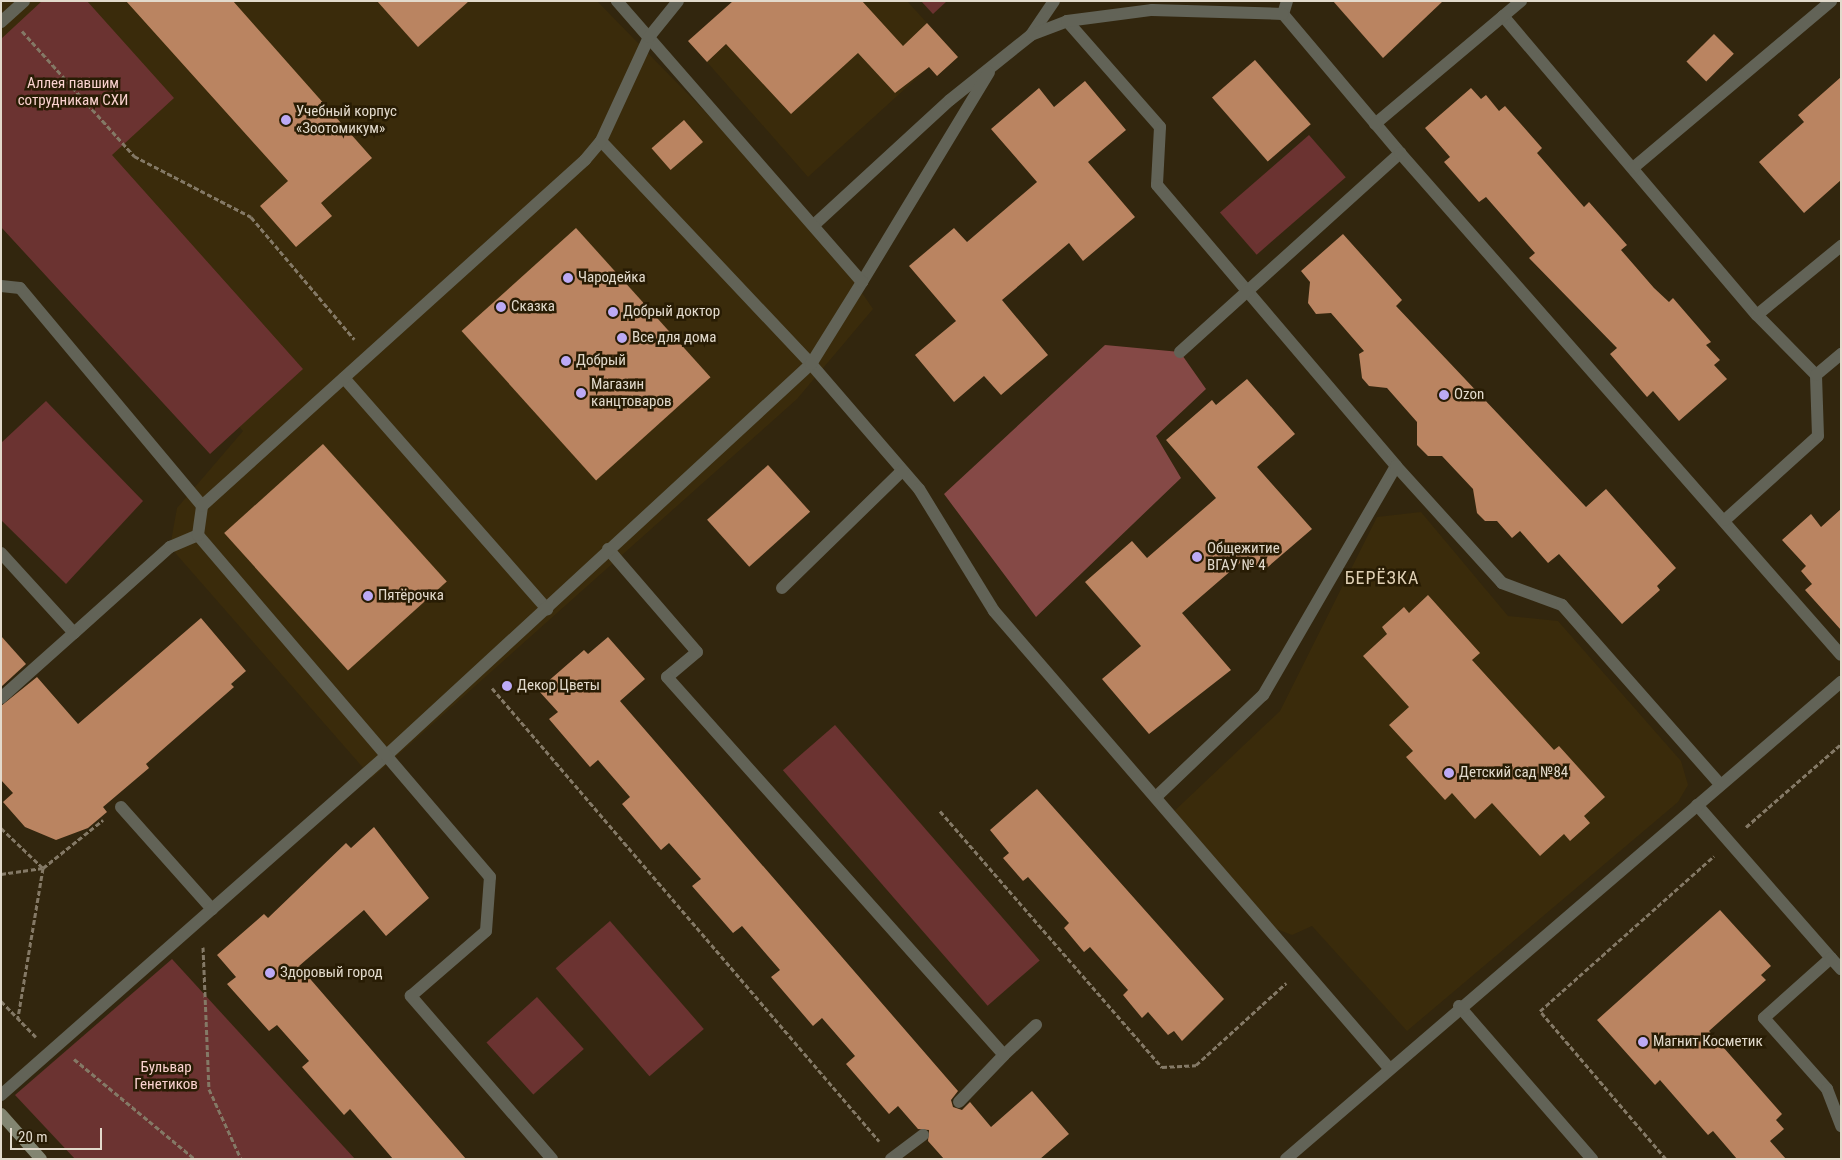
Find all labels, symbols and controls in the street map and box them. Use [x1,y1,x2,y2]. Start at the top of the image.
park label: Аллея павшим сотрудникам СХИ [18,74,128,109]
place label: Учебный корпус «Зоотомикум» [296,102,397,137]
marker: Учебный корпус «Зоотомикум» [280,114,292,126]
place label: Чародейка [578,269,646,287]
marker: Чародейка [562,272,574,284]
place label: Сказка [511,298,555,316]
marker: Сказка [495,301,507,313]
place label: Добрый доктор [623,303,720,321]
marker: Добрый доктор [607,306,619,318]
place label: Все для дома [632,329,716,347]
marker: Все для дома [616,332,628,344]
place label: Добрый [576,352,626,370]
marker: Добрый [560,355,572,367]
place label: Магазин канцтоваров [591,375,672,410]
place label: Ozon [1454,386,1484,404]
marker: Магазин канцтоваров [575,387,587,399]
marker: Ozon [1438,389,1450,401]
place label: Общежитие ВГАУ № 4 [1207,539,1280,574]
marker: Общежитие ВГАУ № 4 [1191,551,1203,563]
district label: БЕРЁЗКА [1344,567,1420,589]
place label: Пятёрочка [378,587,444,605]
marker: Пятёрочка [362,590,374,602]
place label: Декор Цветы [517,677,600,695]
marker: Декор Цветы [501,680,513,692]
place label: Детский сад №84 [1459,764,1568,782]
marker: Детский сад №84 [1443,767,1455,779]
place label: Здоровый город [280,964,382,982]
marker: Здоровый город [264,967,276,979]
place label: Магнит Косметик [1653,1033,1763,1051]
marker: Магнит Косметик [1637,1036,1649,1048]
park label: Бульвар Генетиков [134,1058,198,1093]
scale bar [12,1118,105,1150]
text: 20 m [18,1128,48,1146]

